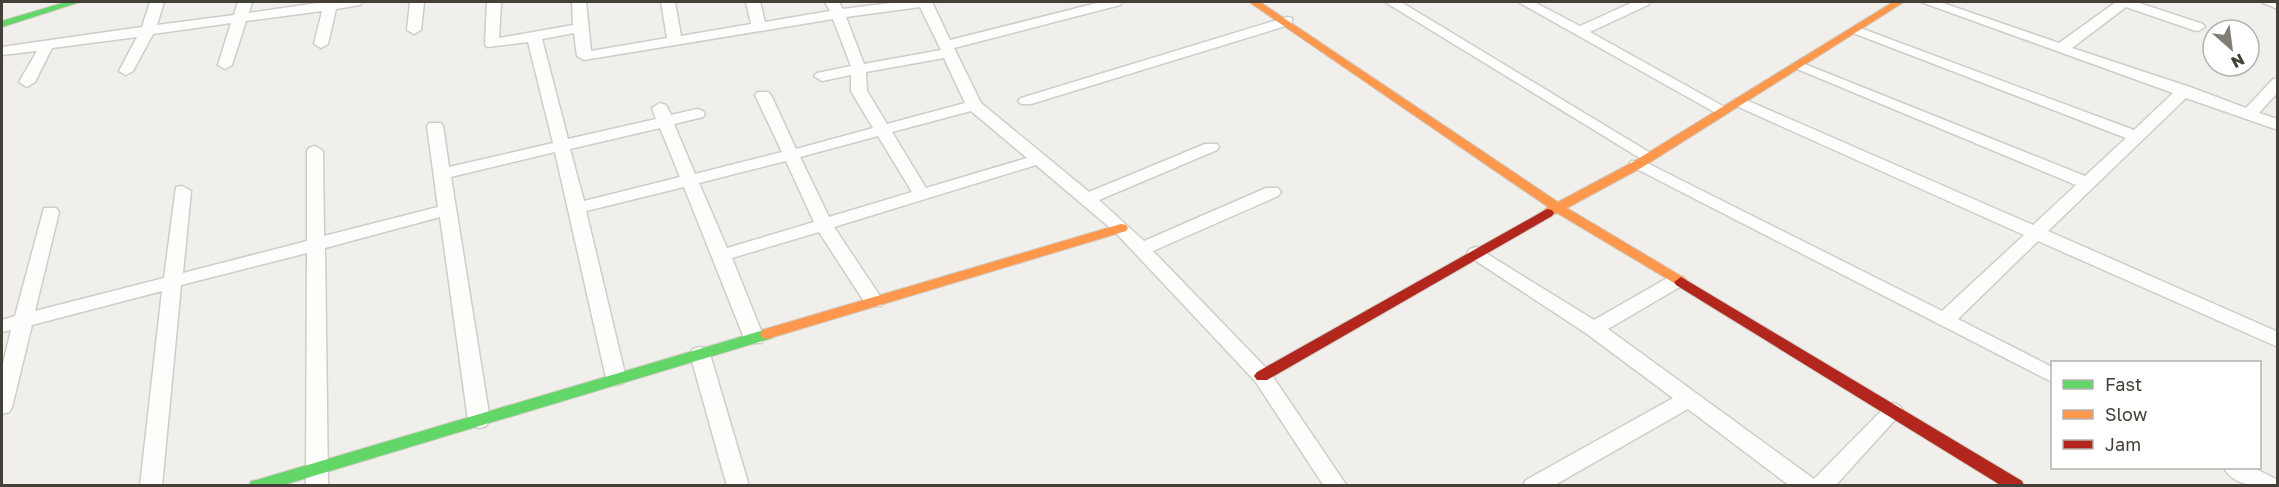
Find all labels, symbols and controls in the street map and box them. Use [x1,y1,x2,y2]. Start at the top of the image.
north arrow [2201,18,2261,78]
text: N [2228,50,2248,73]
legend [2051,361,2261,469]
text: Fast [2105,373,2142,395]
text: Slow [2105,403,2148,425]
text: Jam [2105,433,2141,455]

